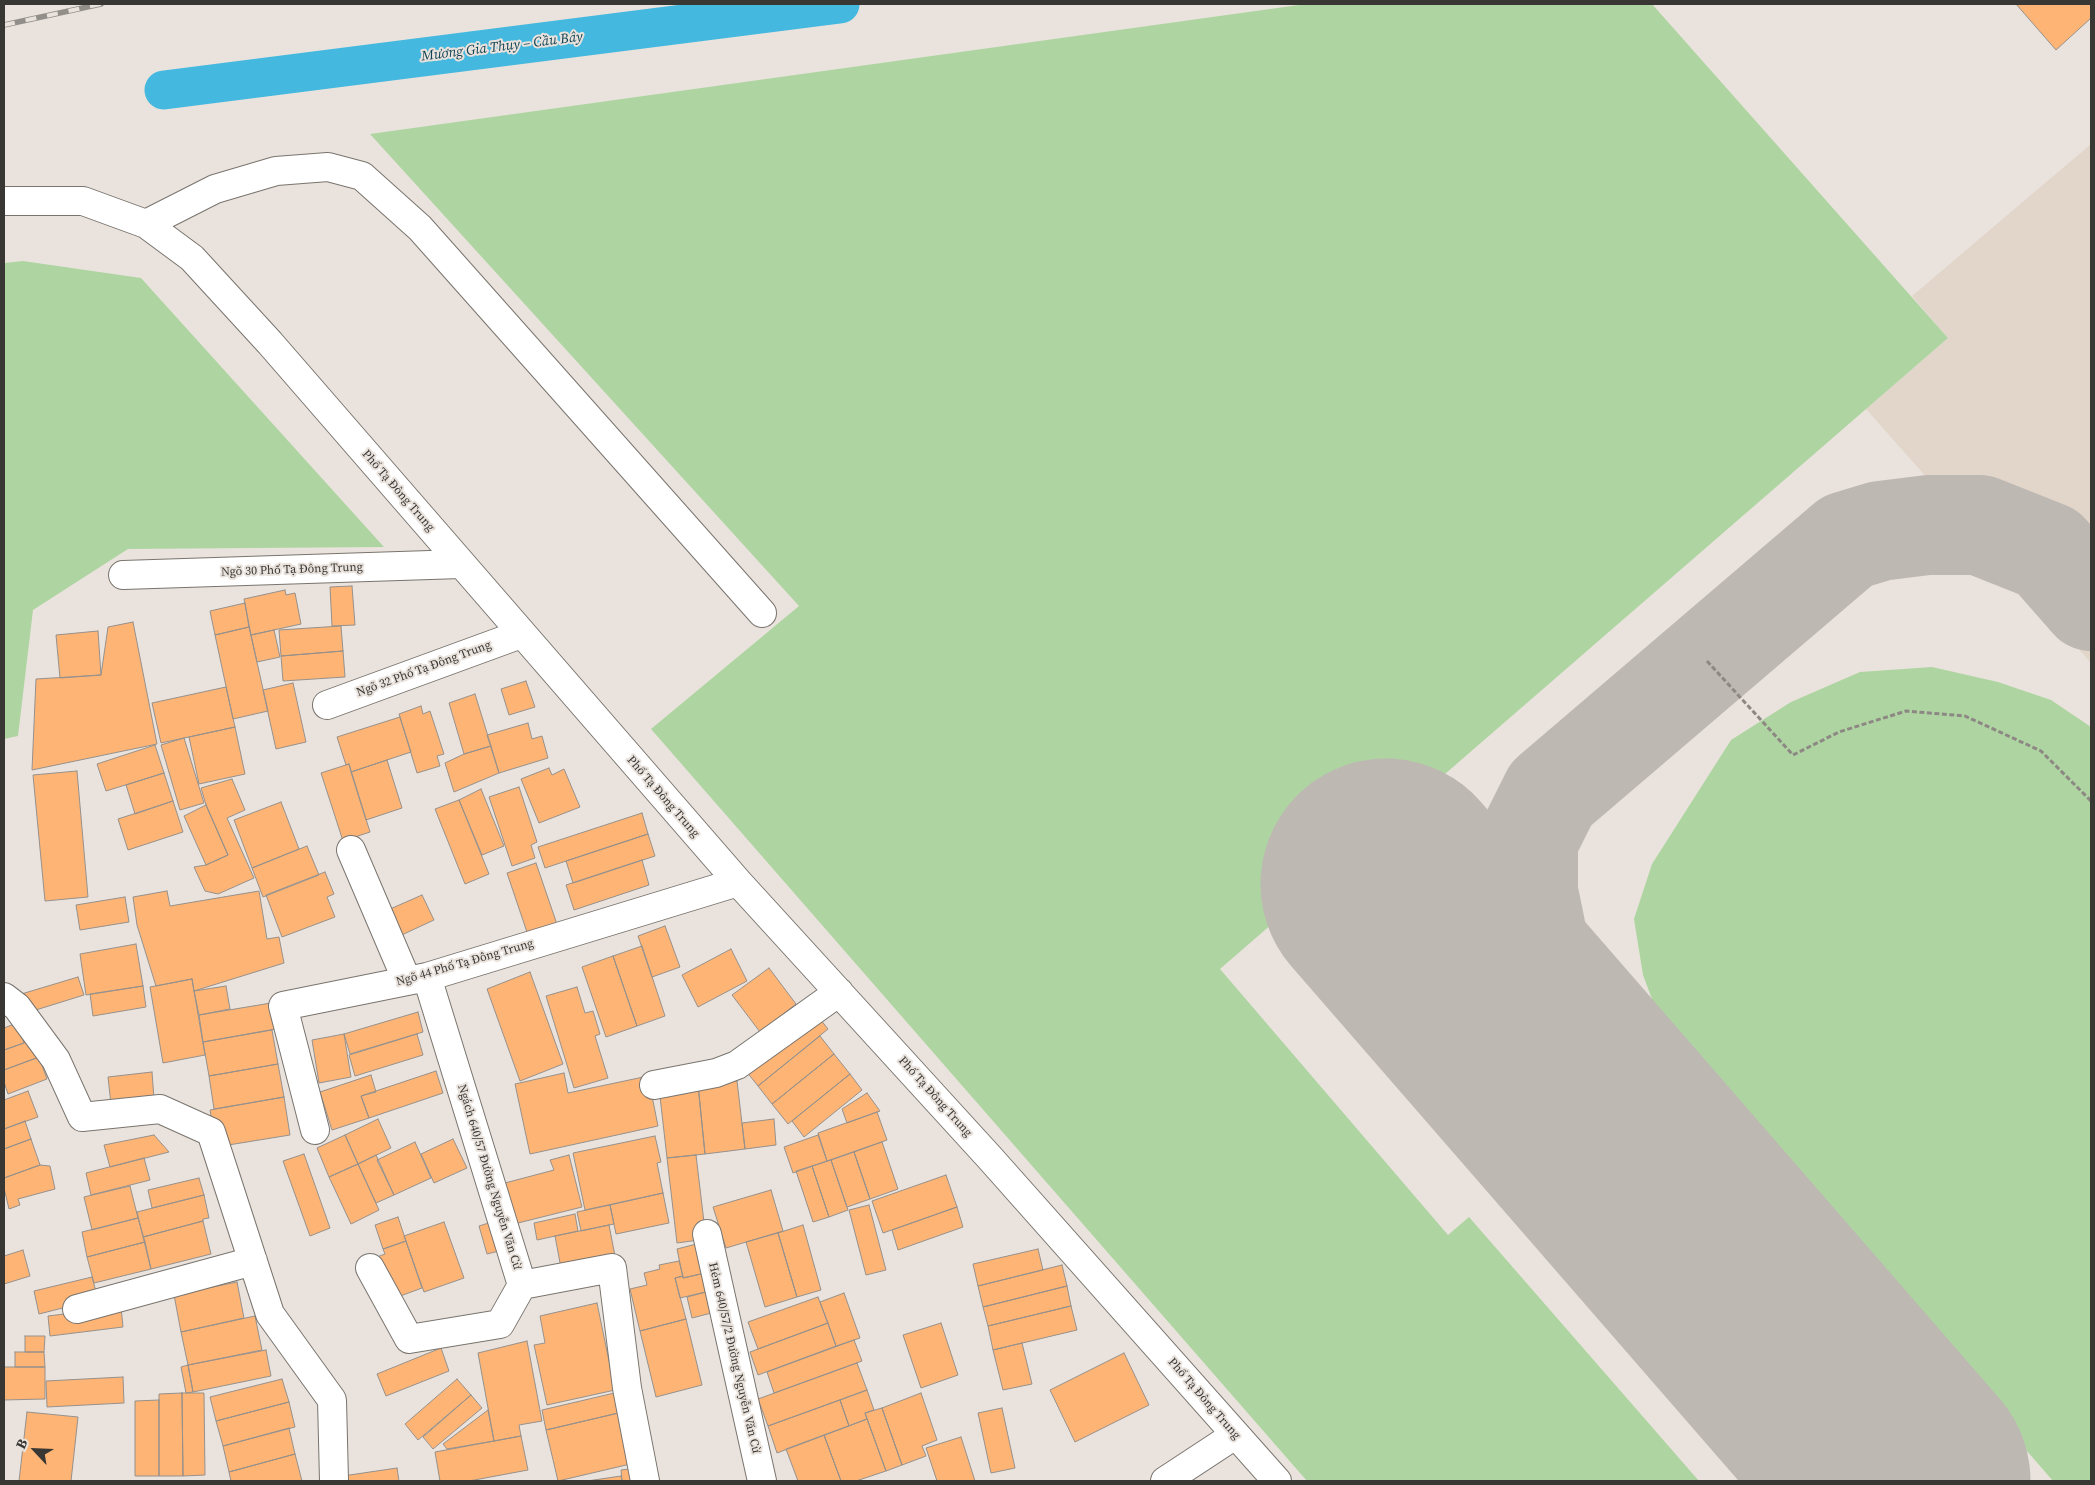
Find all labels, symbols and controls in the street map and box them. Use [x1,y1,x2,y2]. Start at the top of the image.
water label: Mương Gia Thụy – Cầu Bây [420,29,584,65]
street label: Phố Tạ Đông Trung [359,447,437,535]
street label: Ngõ 30 Phố Tạ Đông Trung [221,560,363,580]
street label: Ngõ 32 Phố Tạ Đông Trung [355,638,493,700]
street label: Phố Tạ Đông Trung [624,753,702,841]
street label: Ngõ 44 Phố Tạ Đông Trung [395,937,535,989]
street label: Phố Tạ Đông Trung [895,1054,975,1140]
street label: Ngách 640/57 Đường Nguyễn Văn Cừ [454,1083,524,1271]
street label: Hẻm 640/57/2 Đường Nguyễn Văn Cừ [705,1261,763,1455]
street label: Phố Tạ Đông Trung [1165,1355,1243,1443]
north arrow [10,1425,60,1475]
text: B [10,1435,32,1452]

